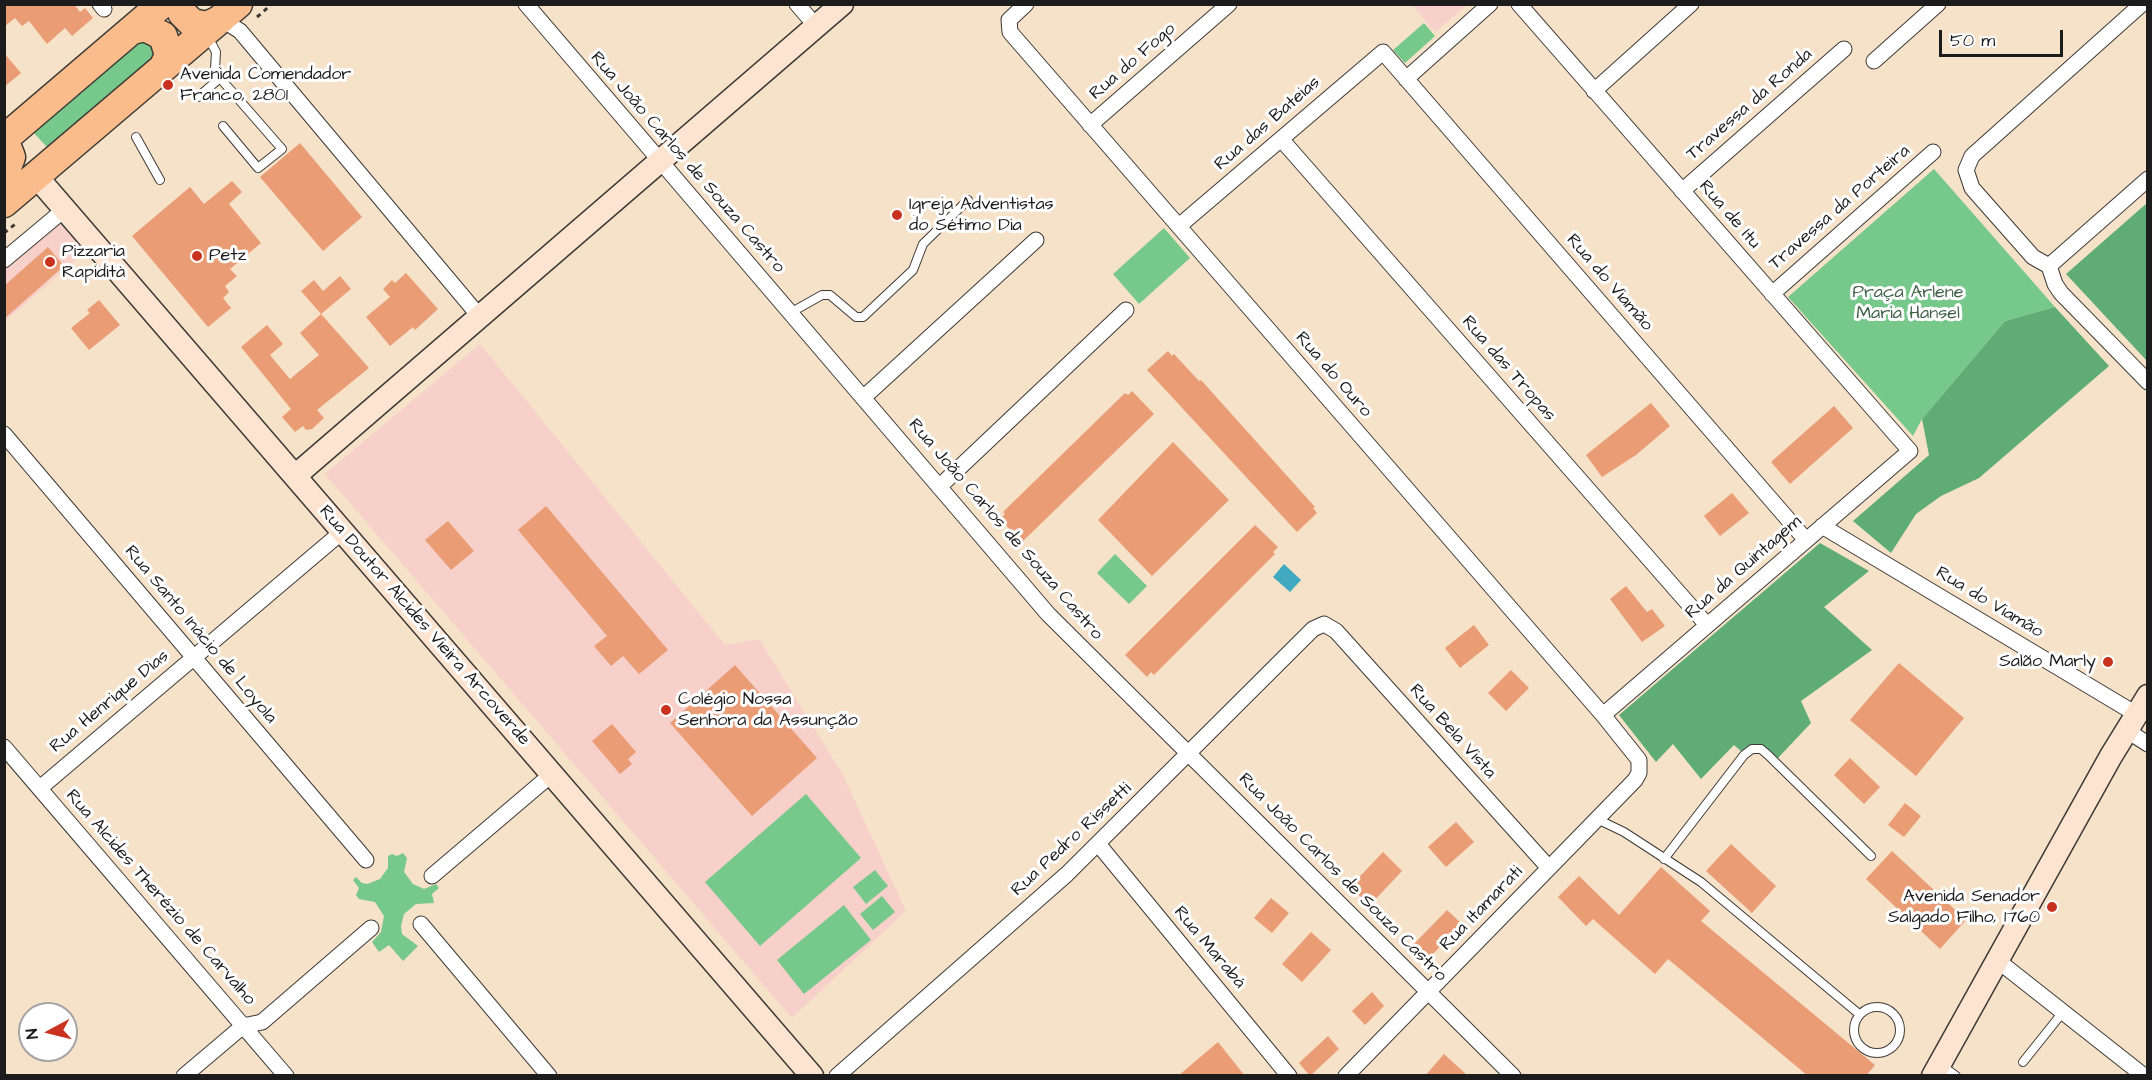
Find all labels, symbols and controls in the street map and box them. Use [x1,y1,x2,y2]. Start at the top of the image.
scale bar [1942,18,2066,56]
street label: Rua do Fogo [1086,19,1180,105]
text: 50 m [1950,28,1995,53]
street label: Travessa da Ronda [1683,44,1817,166]
street label: Rua João Carlos de Souza Castro [585,48,789,278]
place label: Avenida Comendador Franco, 2801 [180,64,351,106]
street label: Rua das Bateias [1211,72,1325,176]
marker: Avenida Comendador Franco, 2801 [161,78,175,92]
street label: Travessa da Porteira [1765,141,1915,275]
street label: Rua de Itu [1693,176,1765,254]
place label: Igreja Adventistas do Sétimo Dia [909,194,1054,236]
marker: Igreja Adventistas do Sétimo Dia [890,208,904,222]
street label: Rua do Viamão [1561,230,1657,336]
place label: Pizzaria Rapidità [62,241,125,284]
place label: Petz [209,245,246,267]
marker: Petz [190,249,204,263]
marker: Pizzaria Rapidità [43,255,57,269]
park label: Praça Arlene Maria Hansel [1852,282,1964,324]
street label: Rua das Tropas [1456,312,1560,426]
street label: Rua do Ouro [1290,328,1376,422]
street label: Rua João Carlos de Souza Castro [903,415,1107,645]
street label: Rua Doutor Alcides Vieira Arcoverde [314,501,534,751]
street label: Rua da Quintagem [1681,512,1807,624]
street label: Rua Santo Inácio de Loyola [119,542,281,728]
street label: Rua do Viamão [1931,562,2047,644]
street label: Rua Henrique Dias [46,646,174,758]
place label: Salão Marly [1999,651,2096,673]
marker: Salão Marly [2101,655,2115,669]
street label: Rua Bela Vista [1404,680,1500,784]
place label: Colégio Nossa Senhora da Assunção [678,689,858,732]
marker: Colégio Nossa Senhora da Assunção [659,703,673,717]
street label: Rua João Carlos de Souza Castro [1233,769,1451,987]
street label: Rua Pedro Rissetti [1007,779,1137,901]
street label: Rua Alcides Therézio de Carvalho [60,786,260,1010]
street label: Rua Itamarati [1436,862,1528,956]
place label: Avenida Senador Salgado Filho, 1760 [1888,886,2040,928]
marker: Avenida Senador Salgado Filho, 1760 [2045,900,2059,914]
street label: Rua Marabá [1168,902,1250,994]
north arrow [18,1002,78,1062]
text: N [21,1028,44,1040]

